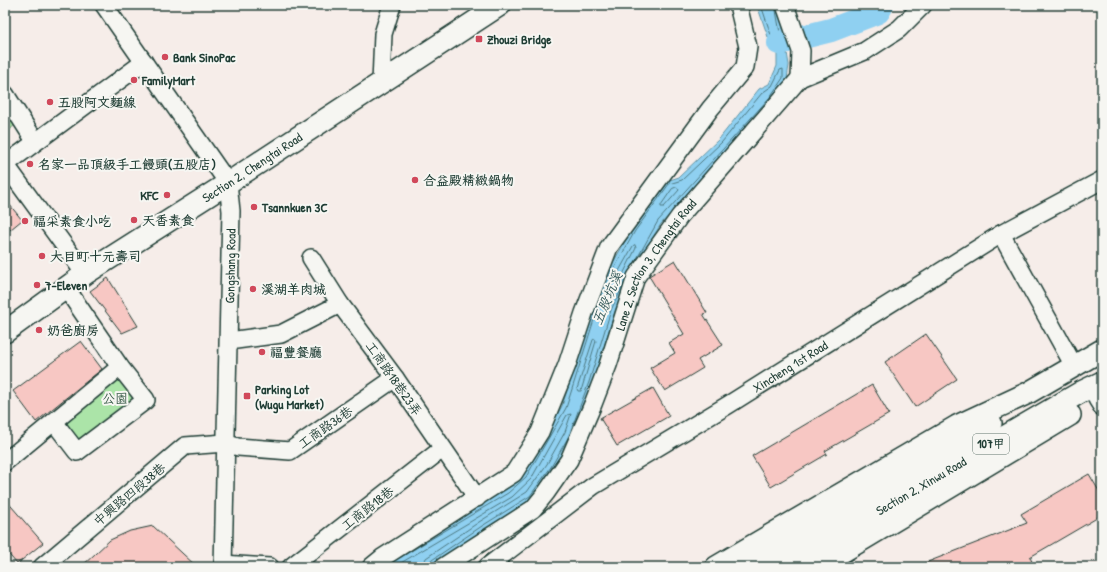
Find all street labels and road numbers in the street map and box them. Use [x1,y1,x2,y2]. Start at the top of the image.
street label: Section 2, Chengtai Road [199,128,305,206]
street label: Lane 2, Section 3, Chengtai Road [611,195,700,333]
street label: Gongshang Road [220,229,240,303]
street label: Xincheng 1st Road [749,336,831,397]
street label: 工商路18巷23弄 [362,337,426,419]
street label: 工商路36巷 [294,402,356,452]
road number: 107甲 [973,434,1009,454]
street label: Section 2, Xinwu Road [873,452,969,519]
street label: 中興路四段38巷 [89,458,169,530]
street label: 工商路18巷 [337,482,397,534]

